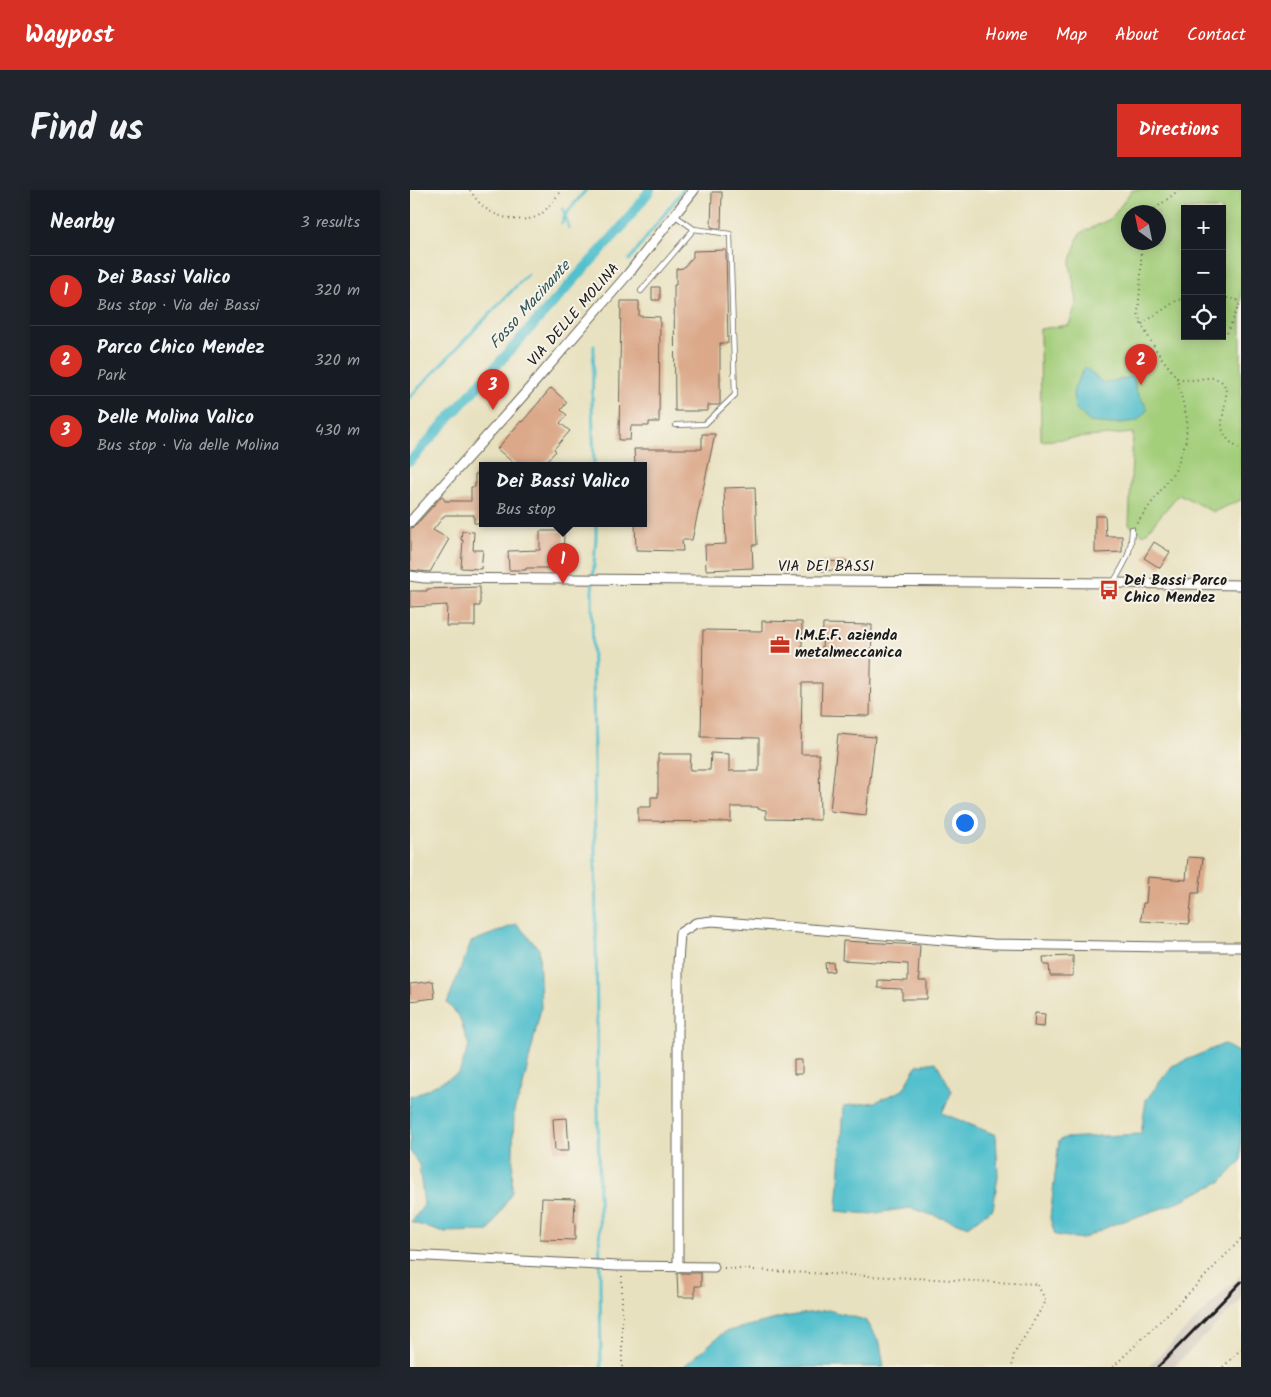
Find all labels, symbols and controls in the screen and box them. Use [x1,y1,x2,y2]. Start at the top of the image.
text: Waypost [25,16,114,55]
text: Home [985,21,1028,50]
text: Map [1056,21,1087,50]
text: About [1115,21,1159,50]
text: Contact [1187,21,1246,50]
text: Find us [30,102,143,158]
button: Directions [1117,104,1241,157]
north arrow [1121,205,1166,250]
map controls [1181,205,1226,340]
button: + [1181,205,1226,250]
text: Nearby [50,206,115,239]
text: 3 results [301,210,360,235]
button: − [1181,250,1226,295]
water label: Fosso Macinante [483,254,578,355]
street label: VIA DELLE MOLINA [522,258,626,372]
text: Dei Bassi Valico [97,263,230,293]
text: 1 [64,278,68,303]
text: 320 m [314,278,360,303]
text: Bus stop · Via dei Bassi [97,293,259,318]
button: locate [1181,295,1226,340]
text: Parco Chico Mendez [97,333,265,363]
pin: 2 [1125,344,1157,385]
text: 2 [61,348,71,373]
text: 320 m [314,348,360,373]
text: Park [97,363,126,388]
pin: 3 [477,369,509,410]
text: Delle Molina Valico [97,403,254,433]
text: 3 [62,418,70,443]
text: 430 m [315,418,360,443]
text: Bus stop · Via delle Molina [97,433,279,458]
popup [479,462,647,527]
text: Dei Bassi Valico [496,467,630,497]
text: Bus stop [496,497,555,522]
pin: 1 [547,543,579,584]
street label: VIA DEI BASSI [778,555,874,579]
place label: Dei Bassi Parco Chico Mendez [1124,569,1227,610]
bus stop icon: Dei Bassi Parco Chico Mendez [1098,579,1120,601]
place label: I.M.E.F. azienda metalmeccanica [795,624,902,665]
office icon: I.M.E.F. azienda metalmeccanica [769,634,791,656]
your location [952,810,978,836]

